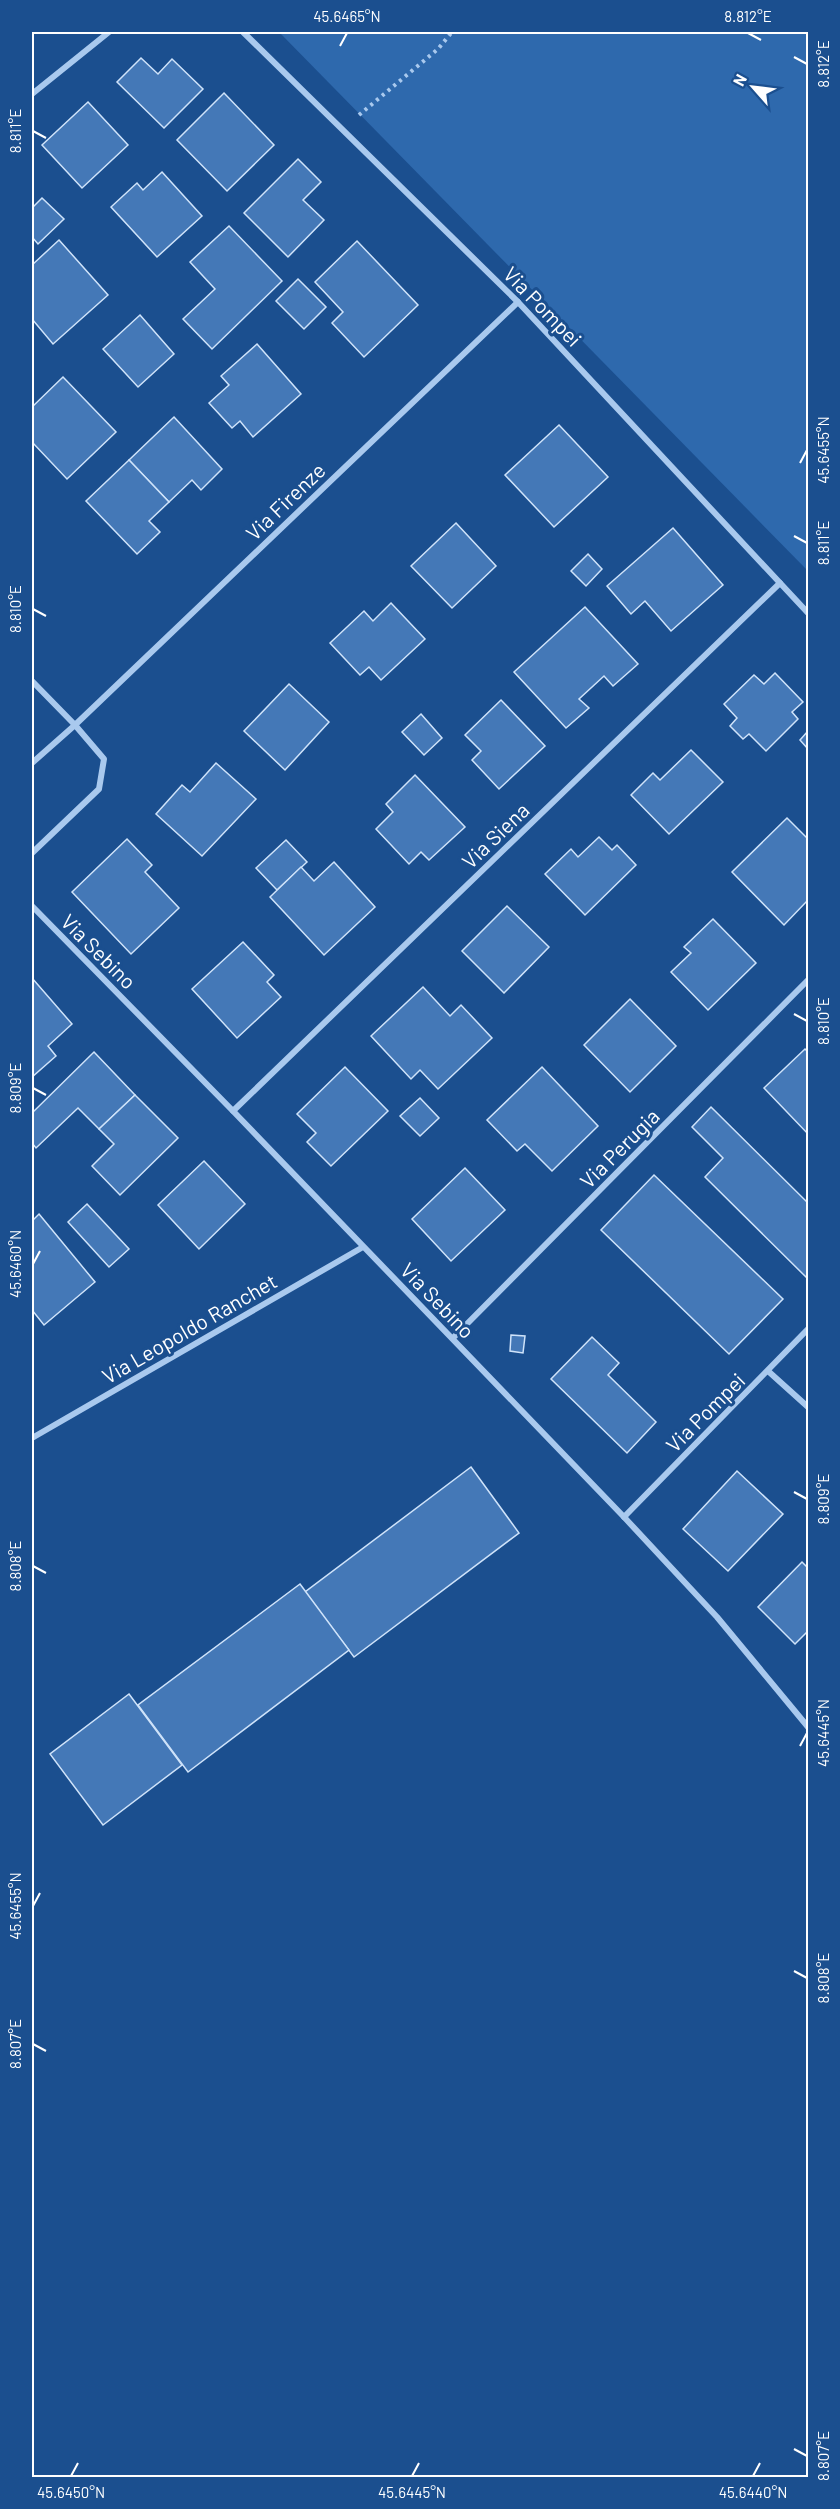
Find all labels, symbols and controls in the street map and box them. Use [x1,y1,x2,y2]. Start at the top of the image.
text: 45.6465°N [313,7,381,25]
text: 8.812°E [724,7,772,25]
text: 8.812°E [814,40,832,88]
north arrow [723,57,783,117]
text: N [728,71,750,89]
text: 8.811°E [6,109,24,153]
street label: Via Pompei [499,261,587,351]
text: 45.6455°N [814,416,832,484]
street label: Via Firenze [240,457,330,545]
text: 8.811°E [814,521,832,565]
text: 8.810°E [6,585,24,633]
street label: Via Siena [456,797,534,873]
street label: Via Sebino [56,908,142,994]
text: 8.810°E [814,997,832,1045]
text: 8.809°E [6,1063,24,1113]
street label: Via Perugia [574,1103,664,1193]
text: 45.6460°N [6,1230,24,1298]
street label: Via Sebino [396,1257,480,1343]
street label: Via Leopoldo Ranchet [97,1268,281,1388]
street label: Via Pompei [660,1367,750,1457]
text: 8.809°E [814,1474,832,1524]
text: 8.808°E [6,1541,24,1591]
text: 45.6445°N [814,1699,832,1767]
text: 45.6455°N [6,1872,24,1940]
text: 8.808°E [814,1953,832,2003]
text: 8.807°E [6,2019,24,2069]
text: 8.807°E [814,2431,832,2481]
text: 45.6450°N [37,2483,105,2501]
text: 45.6445°N [378,2483,446,2501]
text: 45.6440°N [719,2483,787,2501]

